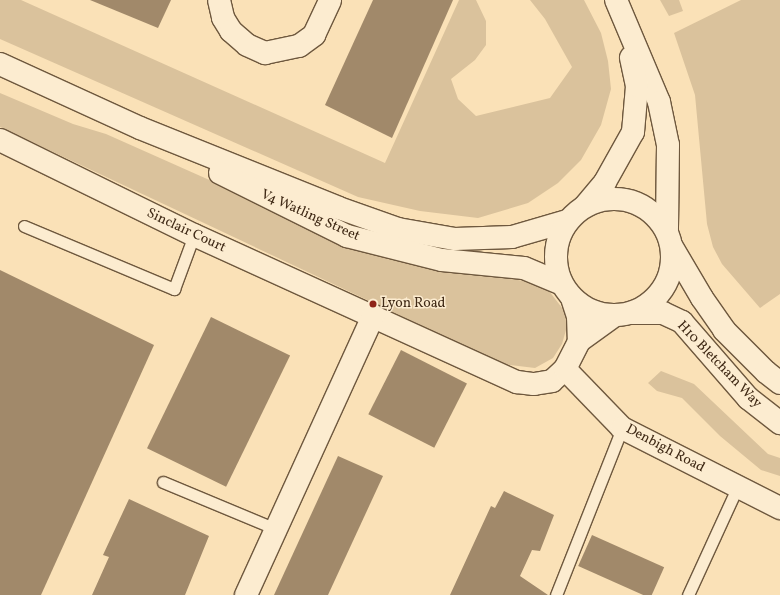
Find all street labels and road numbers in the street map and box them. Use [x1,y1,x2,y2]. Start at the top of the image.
street label: V4 Watling Street [258,187,362,245]
street label: Sinclair Court [144,205,228,257]
street label: H10 Bletcham Way [673,318,765,412]
street label: Denbigh Road [623,421,707,477]

